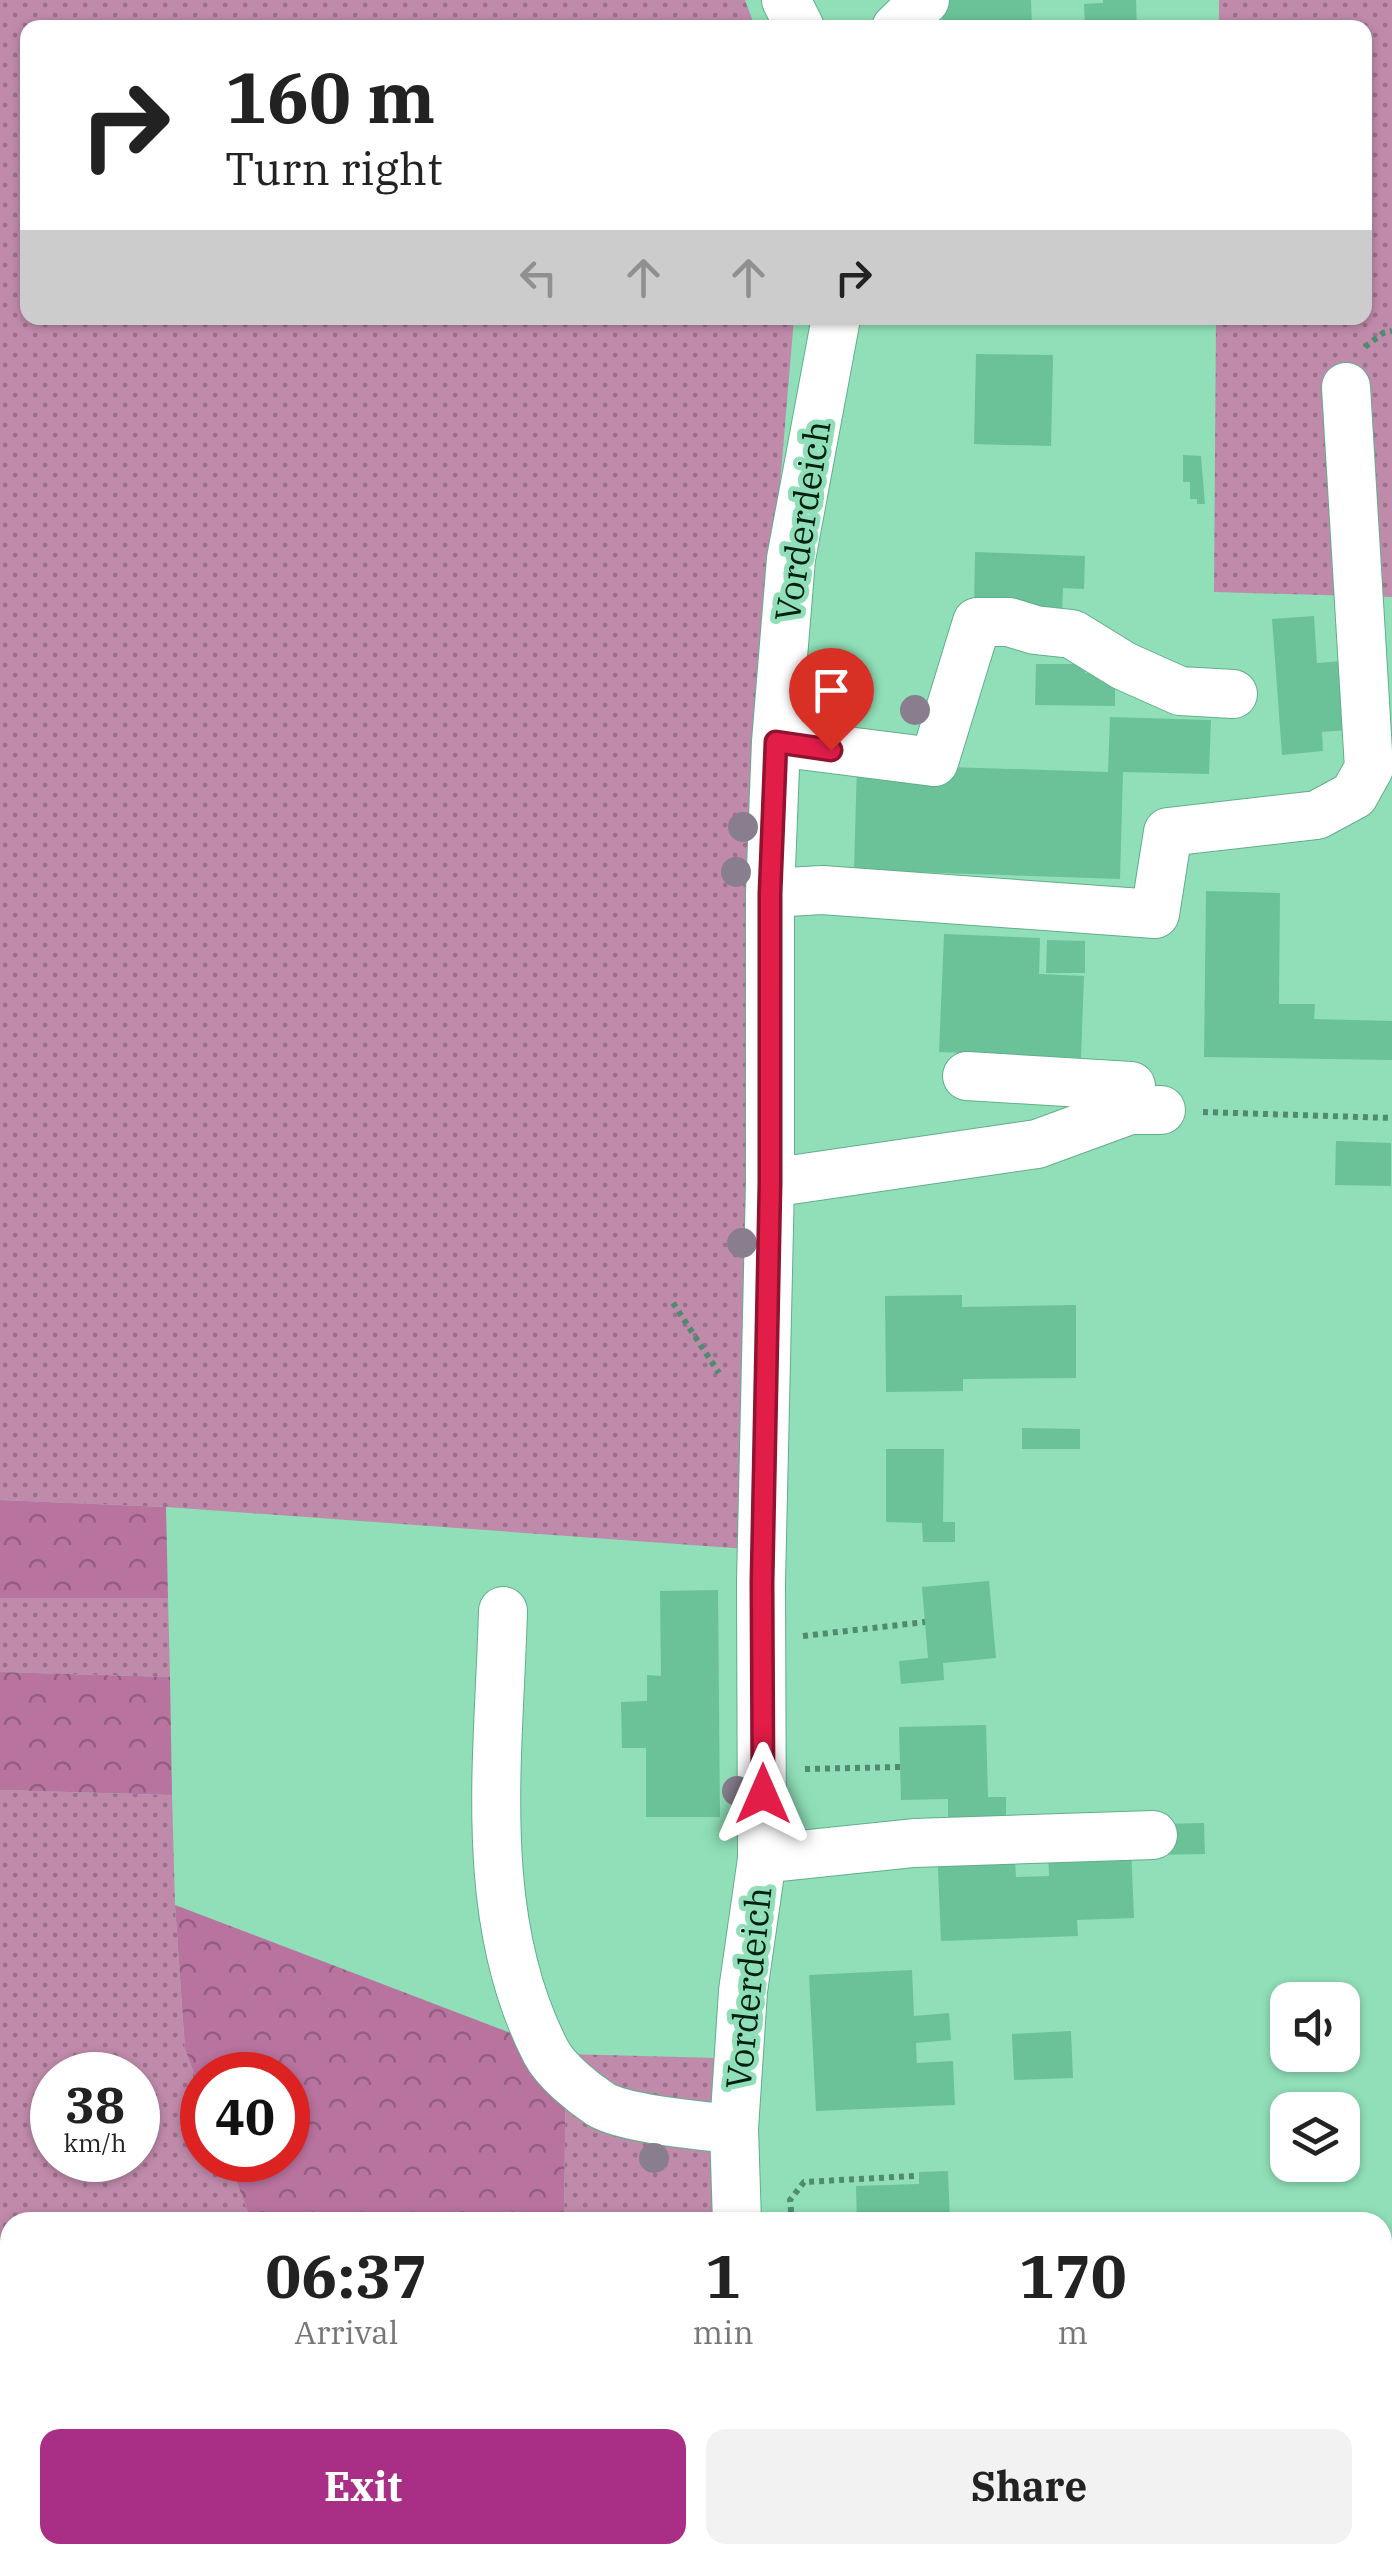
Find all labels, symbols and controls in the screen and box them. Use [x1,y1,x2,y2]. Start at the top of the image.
text: 160 m [225,51,435,142]
icon: right [60,60,190,190]
text: Turn right [225,139,443,197]
icon: left [511,250,566,305]
icon: ahead [616,250,671,305]
icon: ahead [721,250,776,305]
icon: right [826,250,881,305]
street label: Vorderdeich [763,417,841,625]
pin [789,648,874,751]
icon: arrive [804,663,859,718]
position arrow [711,1742,815,1846]
street label: Vorderdeich [715,1885,781,2091]
map controls [1270,1982,1360,2182]
button: sound [1270,1982,1360,2072]
speed limit sign: 40 [180,2052,310,2182]
text: 38 [65,2072,125,2137]
button: layers [1270,2092,1360,2182]
text: km/h [63,2126,127,2159]
text: 06:37 [265,2236,427,2315]
text: 1 [705,2236,741,2315]
text: 170 [1019,2236,1127,2315]
text: Arrival [294,2311,398,2353]
text: min [693,2311,754,2353]
text: m [1058,2311,1088,2353]
button: Exit [40,2429,686,2544]
button: Share [706,2429,1352,2544]

